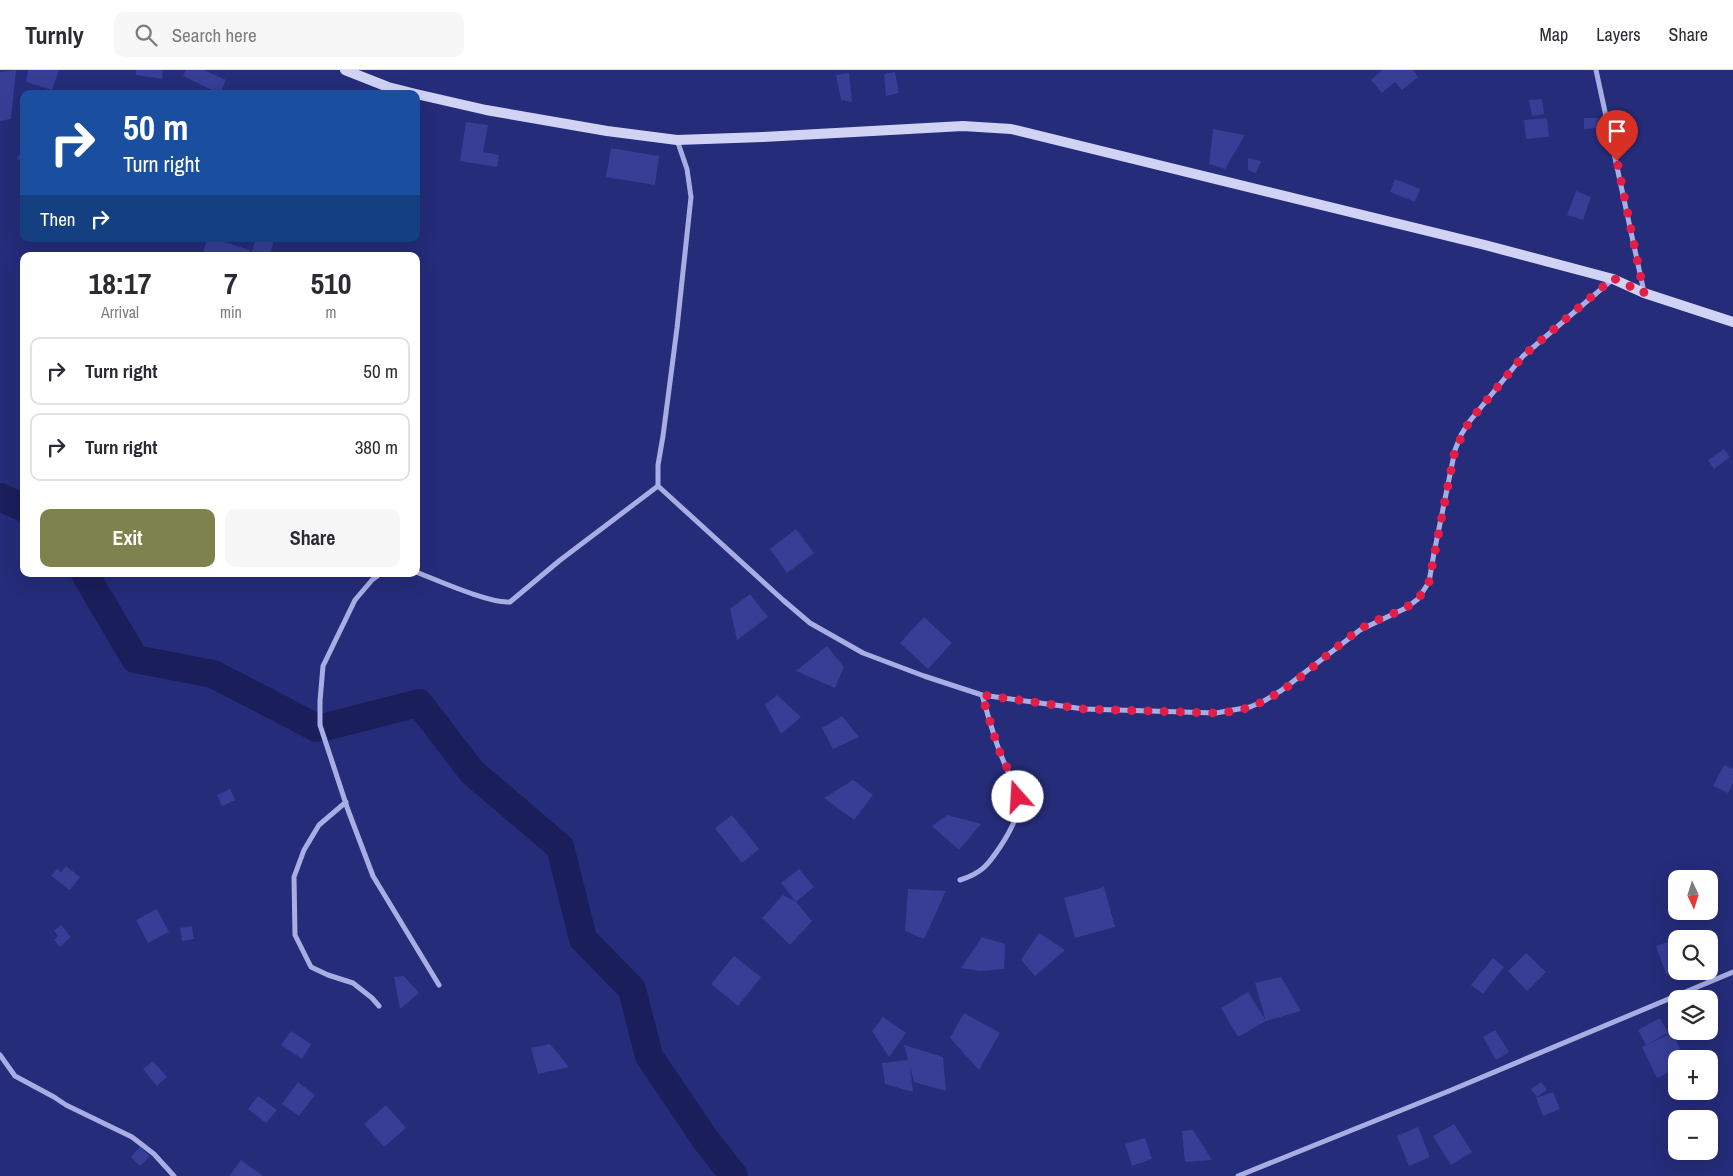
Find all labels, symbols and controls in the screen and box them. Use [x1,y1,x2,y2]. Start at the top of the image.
search box [114,12,464,57]
text: Turnly [25,19,84,51]
icon: search [132,21,160,49]
text: Search here [172,22,257,48]
text: Map [1540,22,1568,47]
text: Layers [1596,22,1641,47]
text: Share [1669,22,1708,47]
text: 50 m [123,104,188,151]
icon: right [40,110,105,175]
pin [1596,110,1638,161]
icon: arrive [1603,117,1631,145]
text: Turn right [123,149,200,179]
icon: right [86,205,114,233]
text: Then [40,206,76,232]
text: 18:17 [89,263,151,303]
text: 7 [224,263,238,303]
text: 510 [310,263,351,303]
text: Arrival [101,301,139,323]
text: min [220,301,242,323]
text: m [325,301,336,323]
icon: right [42,357,70,385]
text: Turn right [85,358,157,384]
text: 50 m [363,358,398,384]
icon: right [42,433,70,461]
text: Turn right [85,434,157,460]
text: 380 m [355,434,398,460]
button: Exit [40,509,215,567]
button: Share [225,509,400,567]
position arrow [991,770,1043,822]
north arrow [1668,870,1718,920]
map controls [1668,870,1718,1160]
button: search [1668,930,1718,980]
button: layers [1668,990,1718,1040]
button: + [1668,1050,1718,1100]
button: − [1668,1110,1718,1160]

